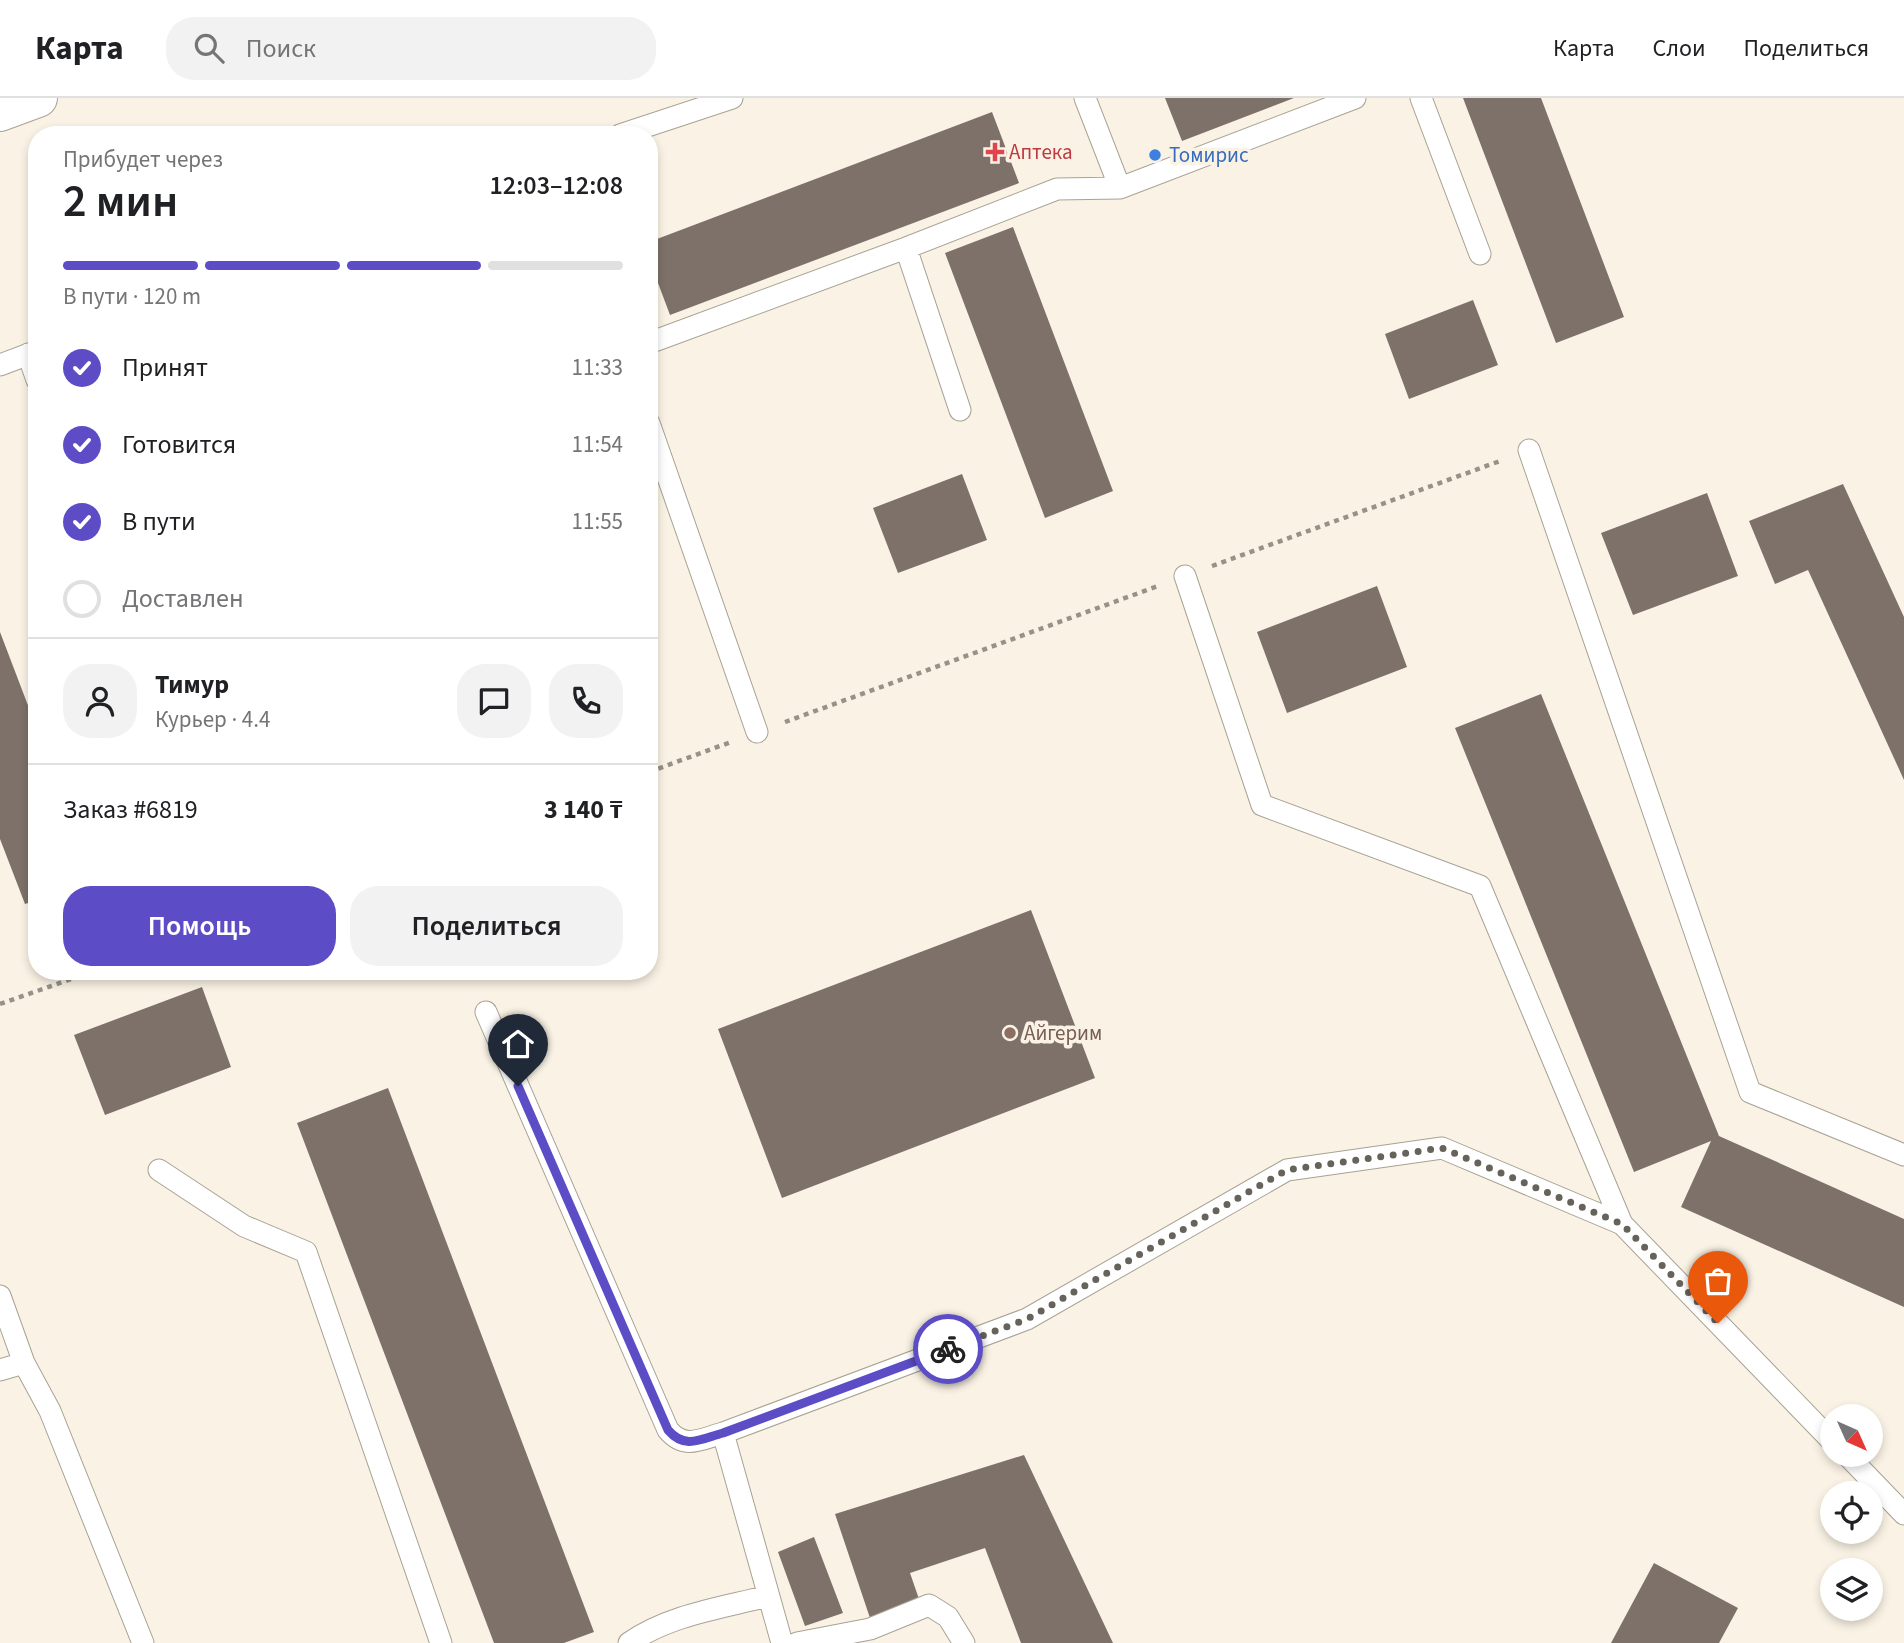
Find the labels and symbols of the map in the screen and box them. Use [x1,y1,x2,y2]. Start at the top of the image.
place label: Аптека [1009,137,1073,167]
place label: Томирис [1169,140,1249,170]
marker: Аптека [987,144,1003,160]
marker: Томирис [1147,147,1163,163]
pin [488,1014,548,1086]
place label: Айгерим [1024,1018,1102,1048]
marker: Айгерим [1002,1025,1018,1041]
pin [1688,1251,1748,1323]
courier [913,1314,983,1384]
north arrow [1820,1404,1883,1466]

